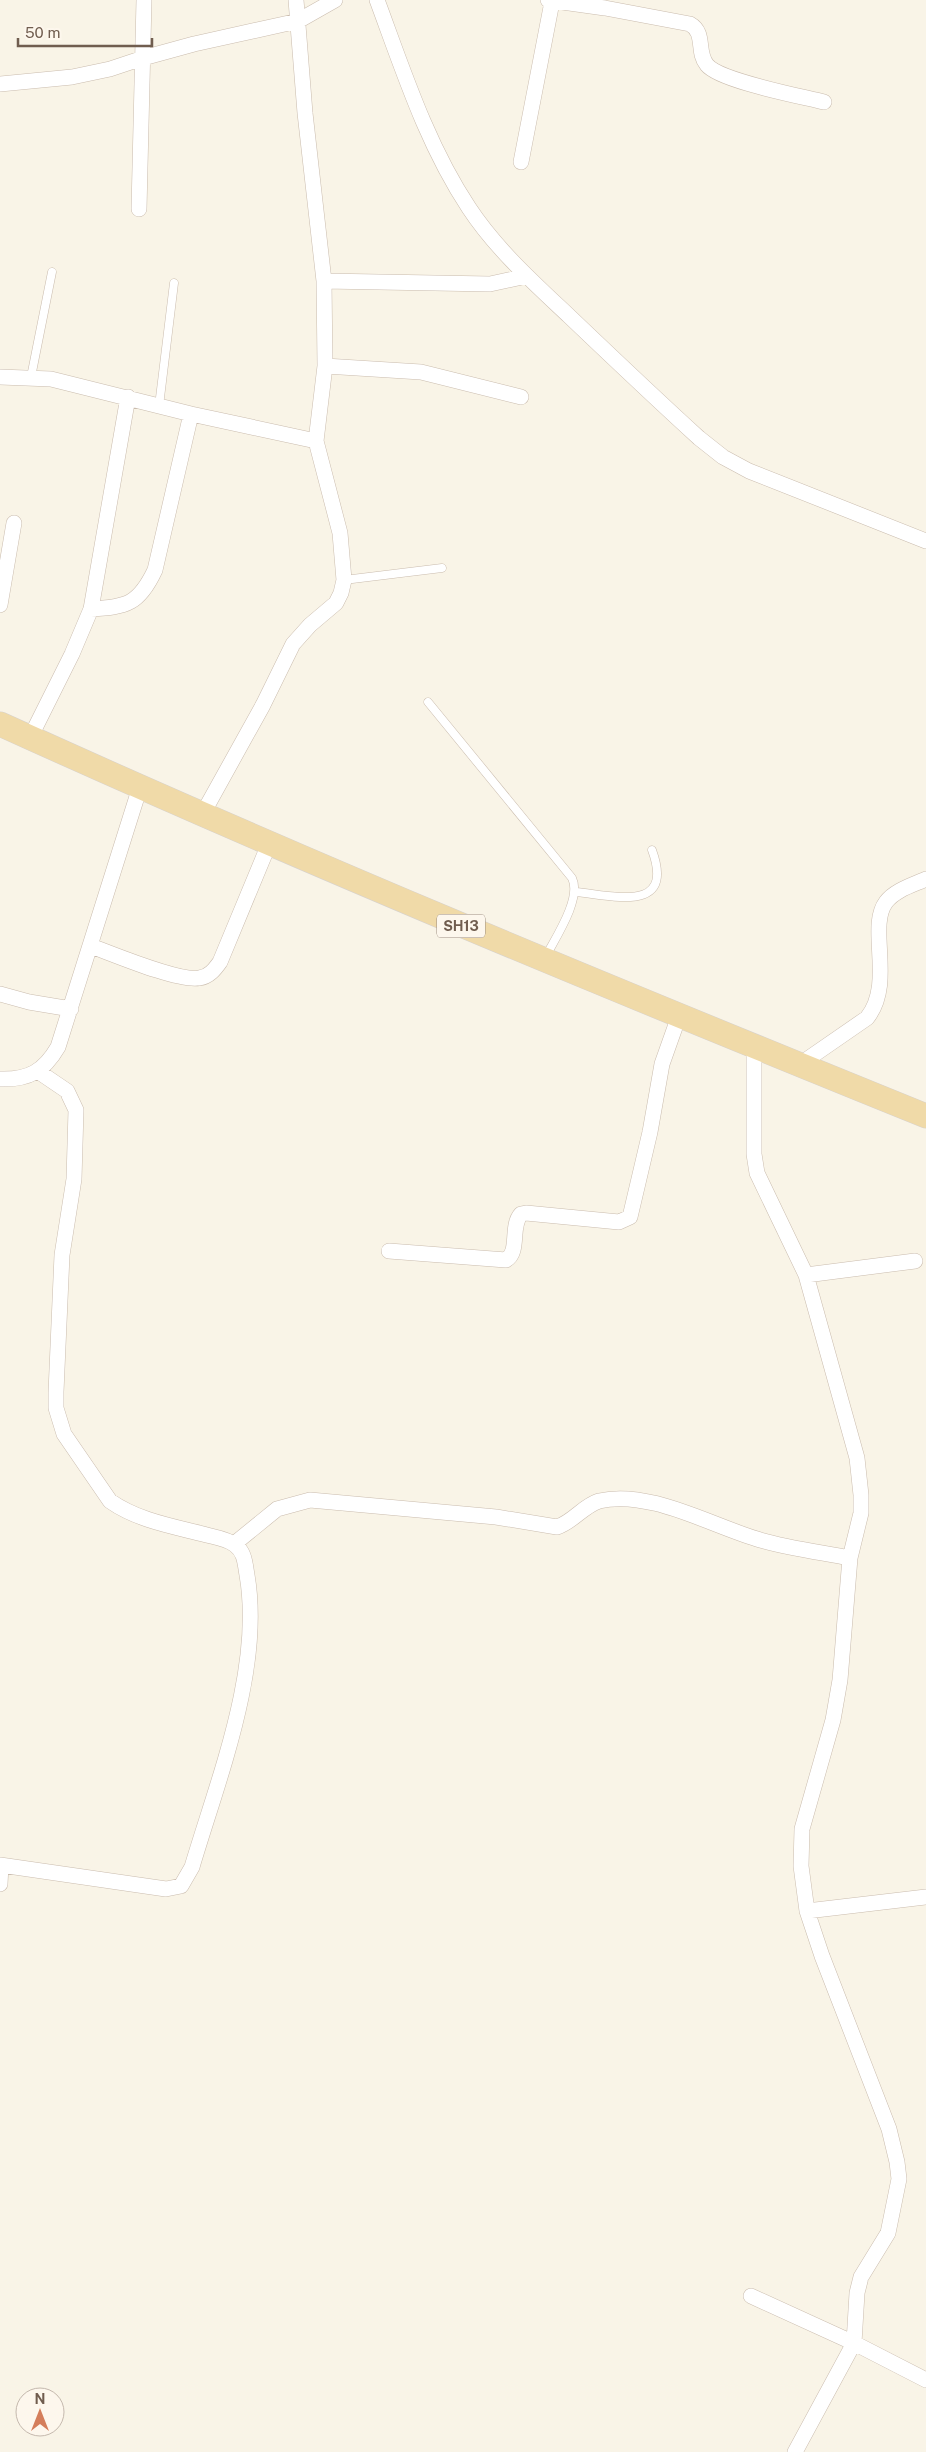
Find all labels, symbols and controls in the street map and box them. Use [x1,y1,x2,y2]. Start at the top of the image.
scale bar [18,15,151,47]
text: 50 m [25,24,60,41]
road number: SH13 [437,914,485,938]
north arrow [15,2387,65,2437]
text: N [35,2391,45,2407]

